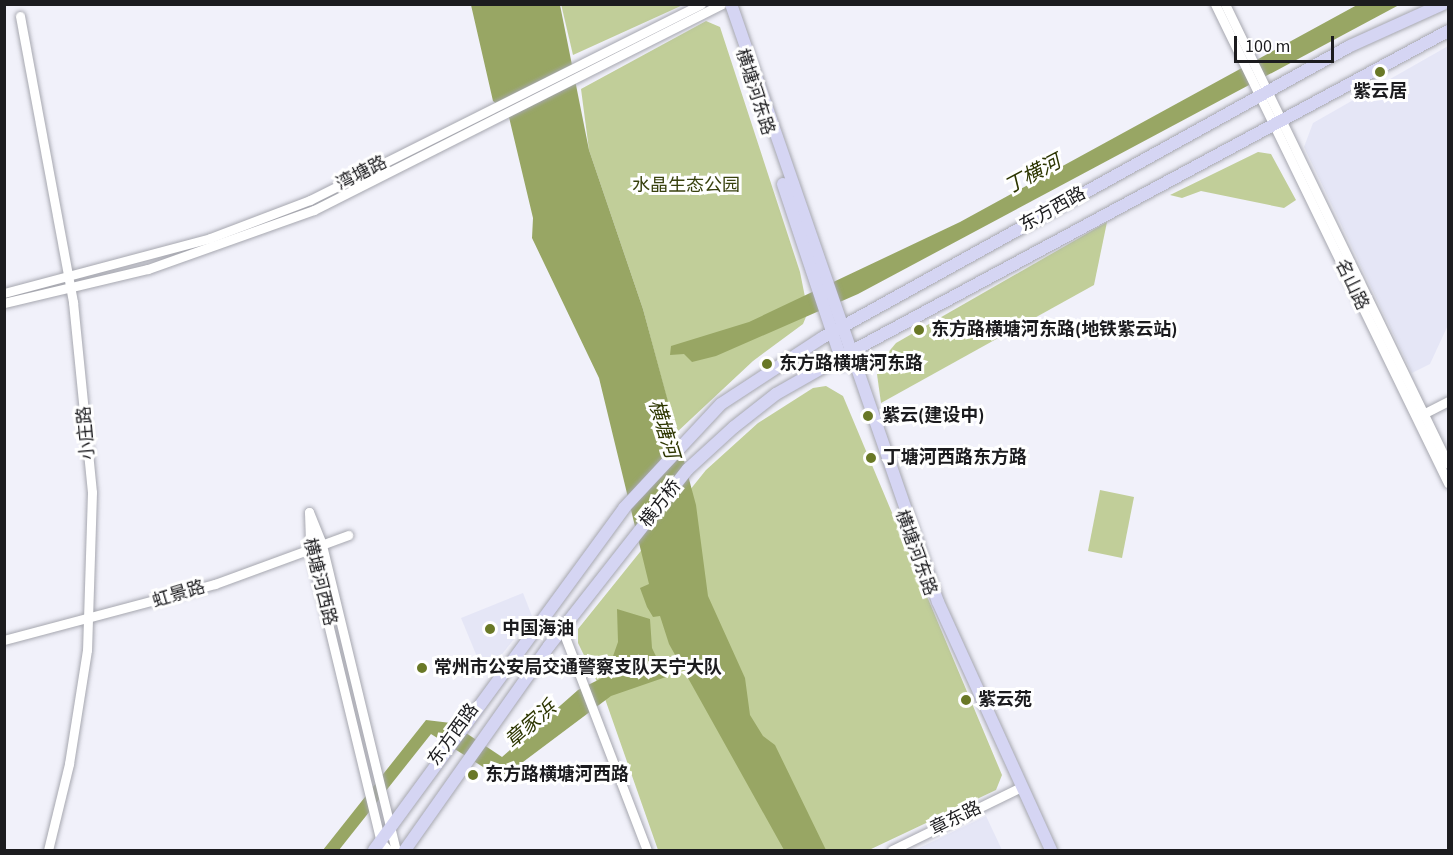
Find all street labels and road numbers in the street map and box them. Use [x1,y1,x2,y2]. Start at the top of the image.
street label: 横塘河东路 [730,46,778,138]
street label: 湾塘路 [333,152,391,196]
street label: 东方西路 [1016,183,1090,237]
street label: 名山路 [1329,256,1373,314]
street label: 小庄路 [74,405,100,461]
street label: 横方桥 [636,476,686,532]
street label: 横塘河东路 [889,507,941,599]
street label: 横塘河西路 [298,536,340,628]
street label: 虹景路 [150,577,208,613]
street label: 东方西路 [424,700,484,770]
street label: 章东路 [927,797,985,841]

